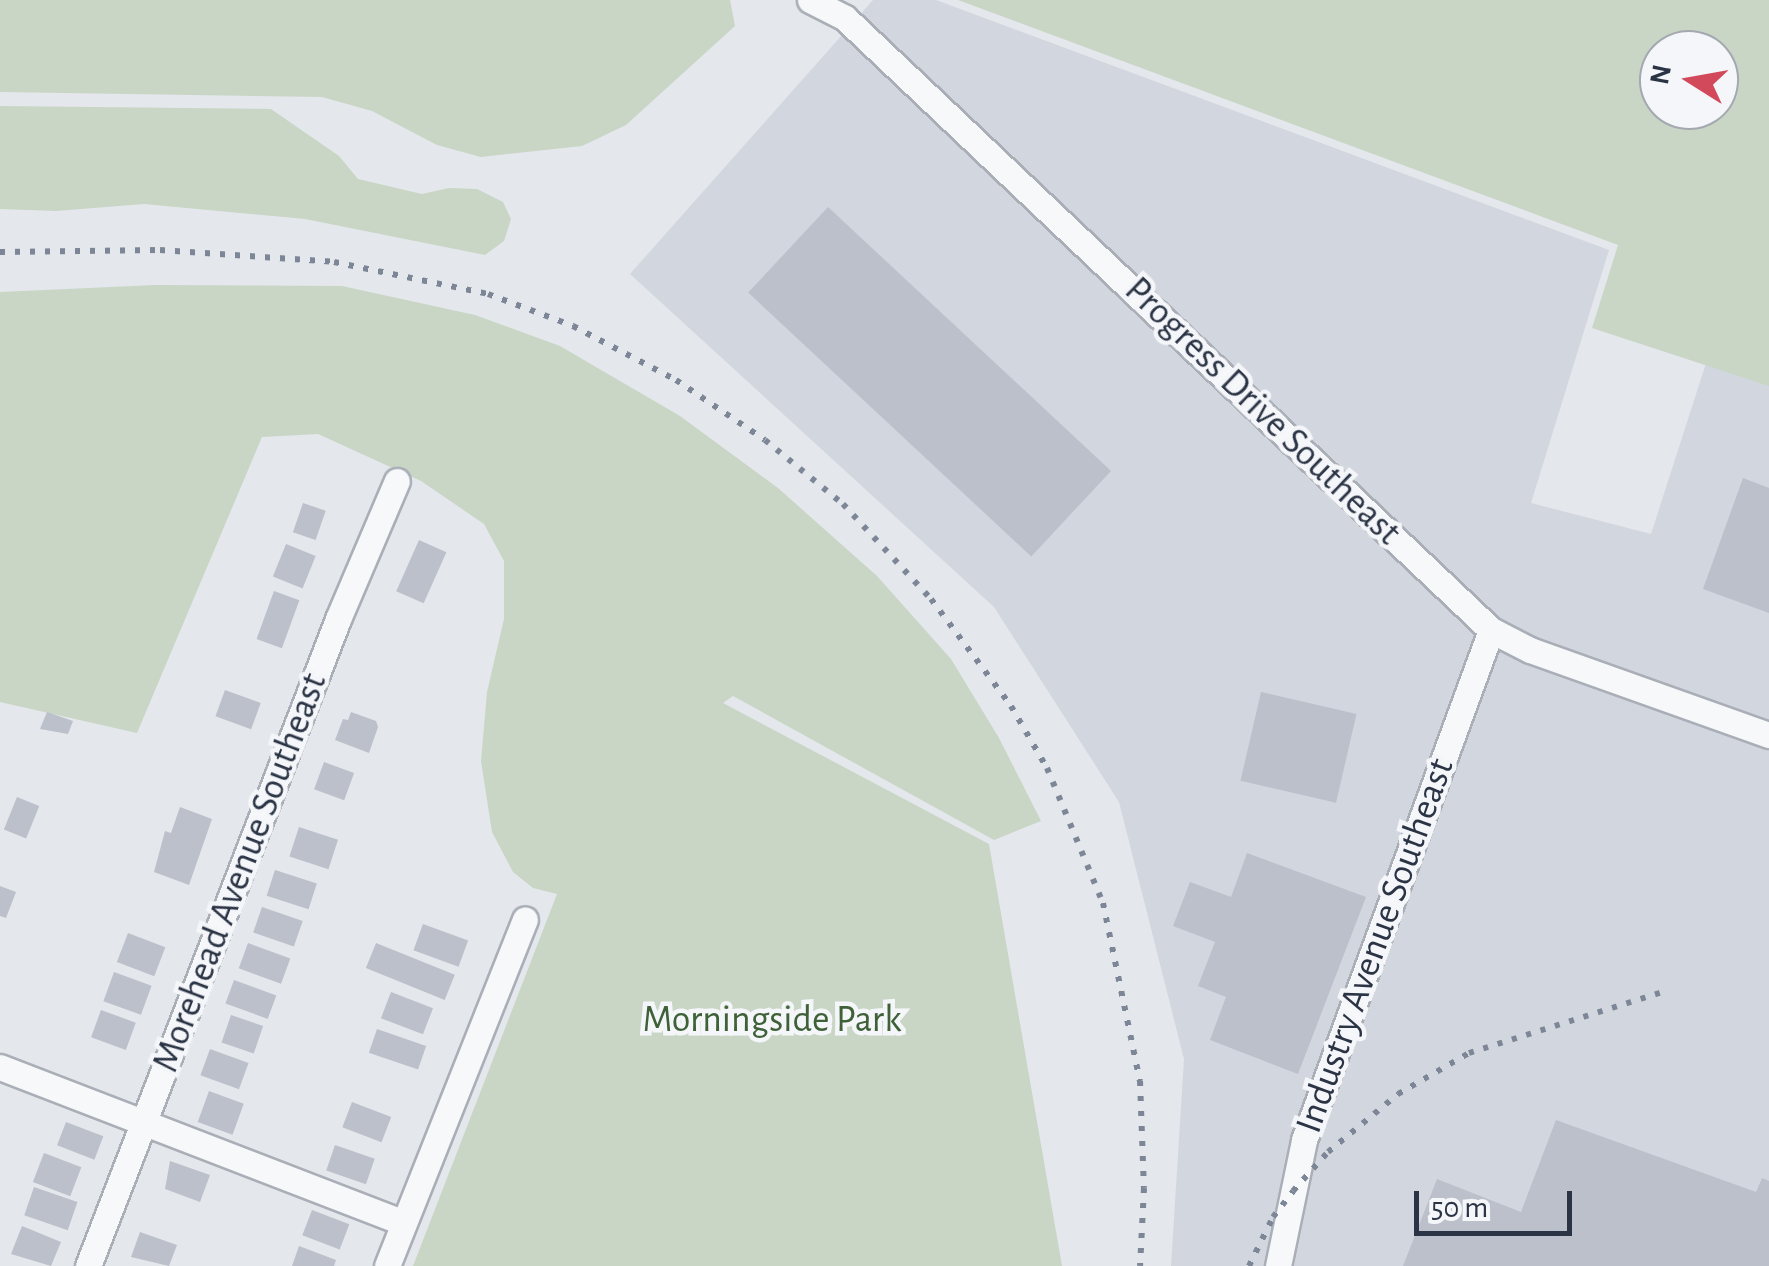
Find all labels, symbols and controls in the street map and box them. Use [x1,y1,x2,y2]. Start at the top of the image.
north arrow [1639,30,1739,130]
text: N [1646,62,1677,87]
street label: Progress Drive Southeast [1114,268,1410,556]
street label: Morehead Avenue Southeast [144,667,338,1079]
street label: Industry Avenue Southeast [1287,752,1465,1140]
park label: Morningside Park [642,998,902,1044]
scale bar [1419,1171,1576,1233]
text: 50 m [1431,1193,1488,1223]

